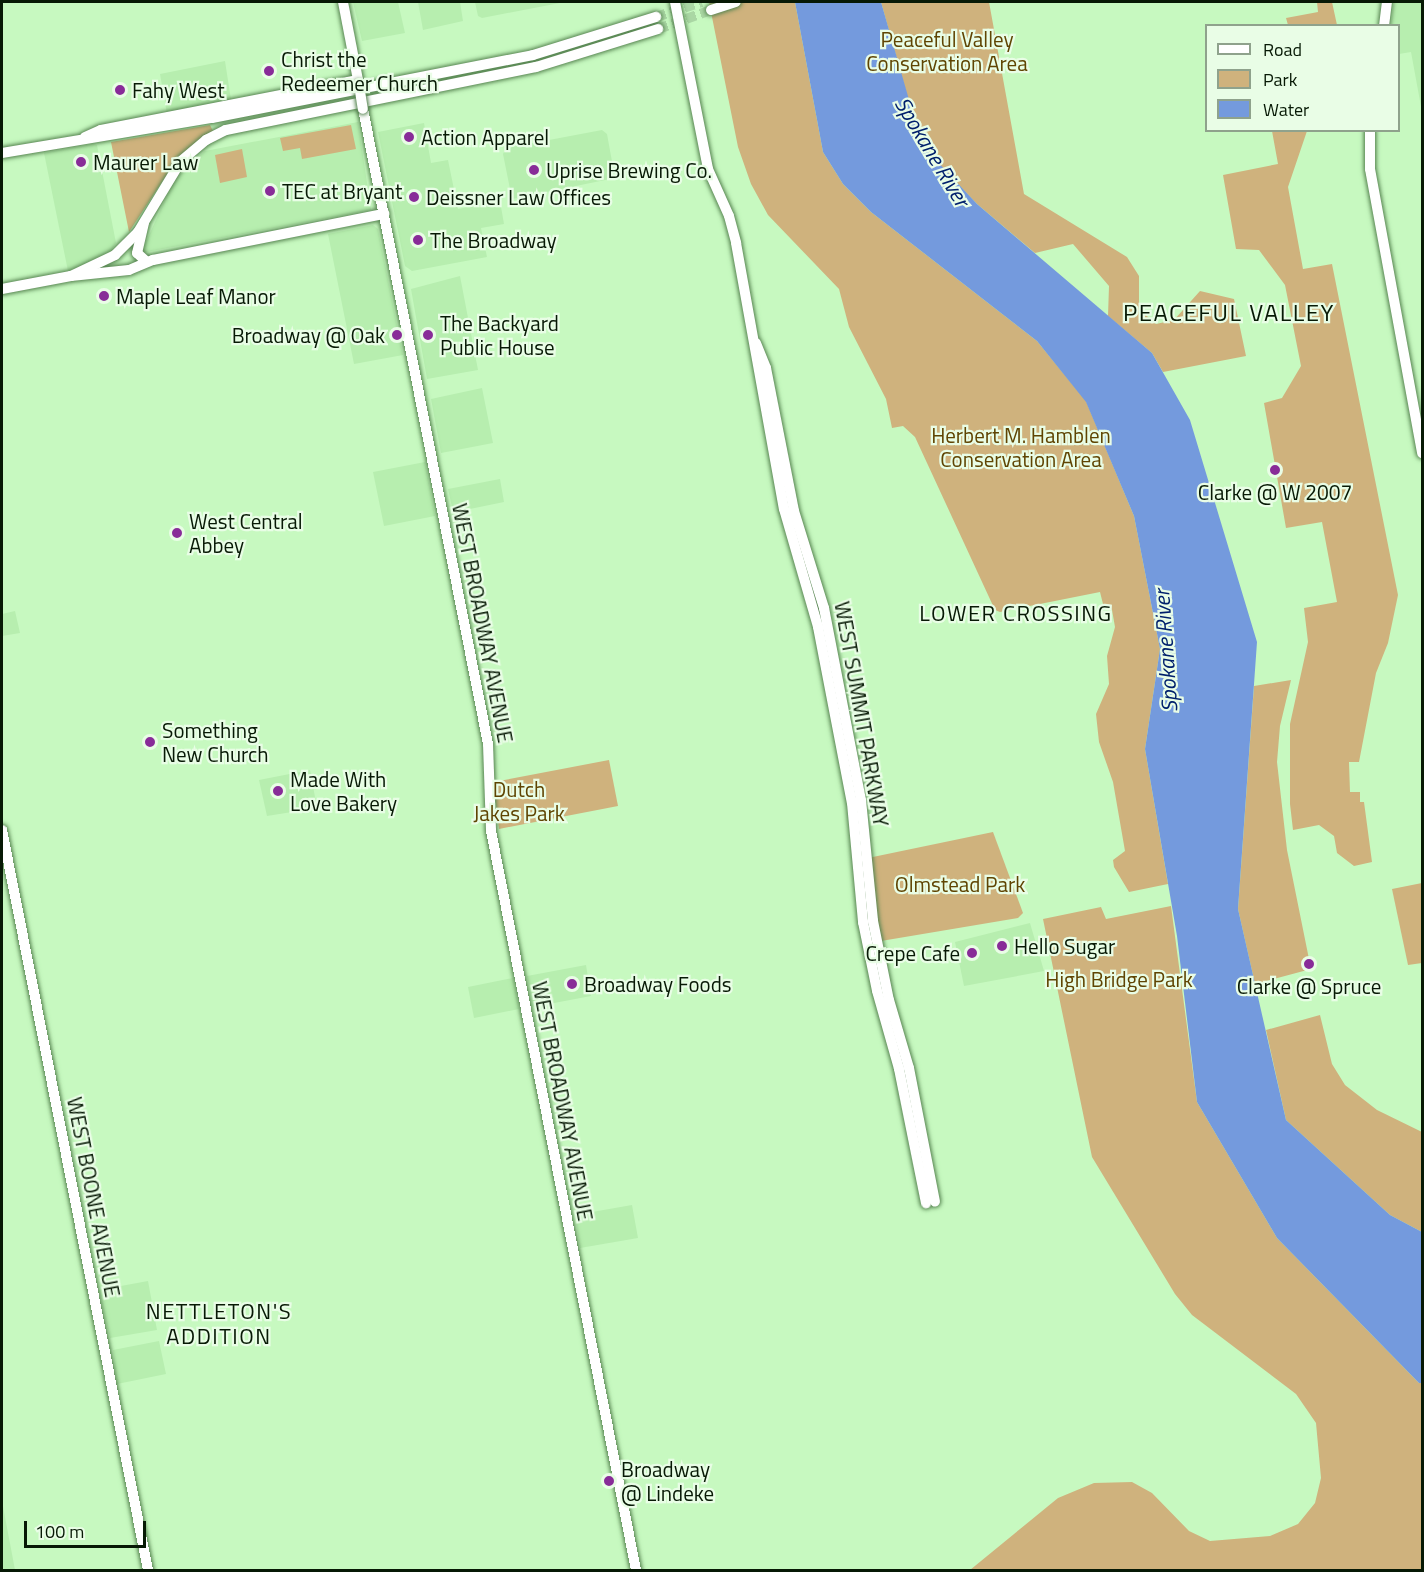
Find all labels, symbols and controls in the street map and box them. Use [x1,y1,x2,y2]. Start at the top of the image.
legend [1205,24,1400,132]
park label: Peaceful Valley Conservation Area [866,26,1028,76]
text: Road [1263,36,1302,63]
place label: Christ the Redeemer Church [281,46,438,96]
marker: Christ the Redeemer Church [262,64,276,78]
text: Park [1263,66,1297,93]
place label: Fahy West [132,77,225,103]
marker: Fahy West [113,83,127,97]
water label: Spokane River [889,92,975,212]
text: Water [1263,96,1309,123]
place label: Action Apparel [421,124,549,150]
marker: Action Apparel [402,130,416,144]
place label: Maurer Law [93,149,198,175]
marker: Maurer Law [74,155,88,169]
place label: Uprise Brewing Co. [546,157,712,183]
marker: Uprise Brewing Co. [527,163,541,177]
place label: TEC at Bryant [282,178,402,204]
marker: TEC at Bryant [263,184,277,198]
place label: Deissner Law Offices [426,184,611,210]
marker: Deissner Law Offices [407,190,421,204]
place label: The Broadway [430,227,557,253]
marker: The Broadway [411,233,425,247]
place label: Maple Leaf Manor [116,283,276,309]
marker: Maple Leaf Manor [97,289,111,303]
district label: PEACEFUL VALLEY [1123,299,1335,327]
place label: The Backyard Public House [440,310,559,360]
place label: Broadway @ Oak [232,322,385,348]
marker: Broadway @ Oak [390,328,404,342]
marker: The Backyard Public House [421,328,435,342]
park label: Herbert M. Hamblen Conservation Area [931,422,1111,472]
marker: Clarke @ W 2007 [1268,463,1282,477]
place label: Clarke @ W 2007 [1198,479,1352,505]
street label: WEST BROADWAY AVENUE [447,501,519,745]
place label: West Central Abbey [189,508,303,558]
marker: West Central Abbey [170,526,184,540]
water label: Spokane River [1149,589,1183,713]
street label: WEST SUMMIT PARKWAY [830,599,894,829]
district label: LOWER CROSSING [919,601,1113,627]
place label: Something New Church [162,717,269,767]
marker: Something New Church [143,735,157,749]
place label: Made With Love Bakery [290,766,397,816]
park label: Dutch Jakes Park [473,776,565,826]
marker: Made With Love Bakery [271,784,285,798]
park label: Olmstead Park [895,871,1025,897]
place label: Hello Sugar [1014,933,1115,959]
marker: Hello Sugar [995,939,1009,953]
place label: Crepe Cafe [865,940,960,966]
marker: Crepe Cafe [965,946,979,960]
marker: Clarke @ Spruce [1302,957,1316,971]
park label: High Bridge Park [1045,966,1193,992]
place label: Broadway Foods [584,971,732,997]
place label: Clarke @ Spruce [1237,973,1381,999]
marker: Broadway Foods [565,977,579,991]
street label: WEST BROADWAY AVENUE [527,979,599,1223]
street label: WEST BOONE AVENUE [62,1095,126,1299]
district label: NETTLETON'S ADDITION [146,1298,292,1350]
place label: Broadway @ Lindeke [621,1456,714,1506]
marker: Broadway @ Lindeke [602,1474,616,1488]
scale bar [27,1509,148,1547]
text: 100 m [35,1518,84,1545]

